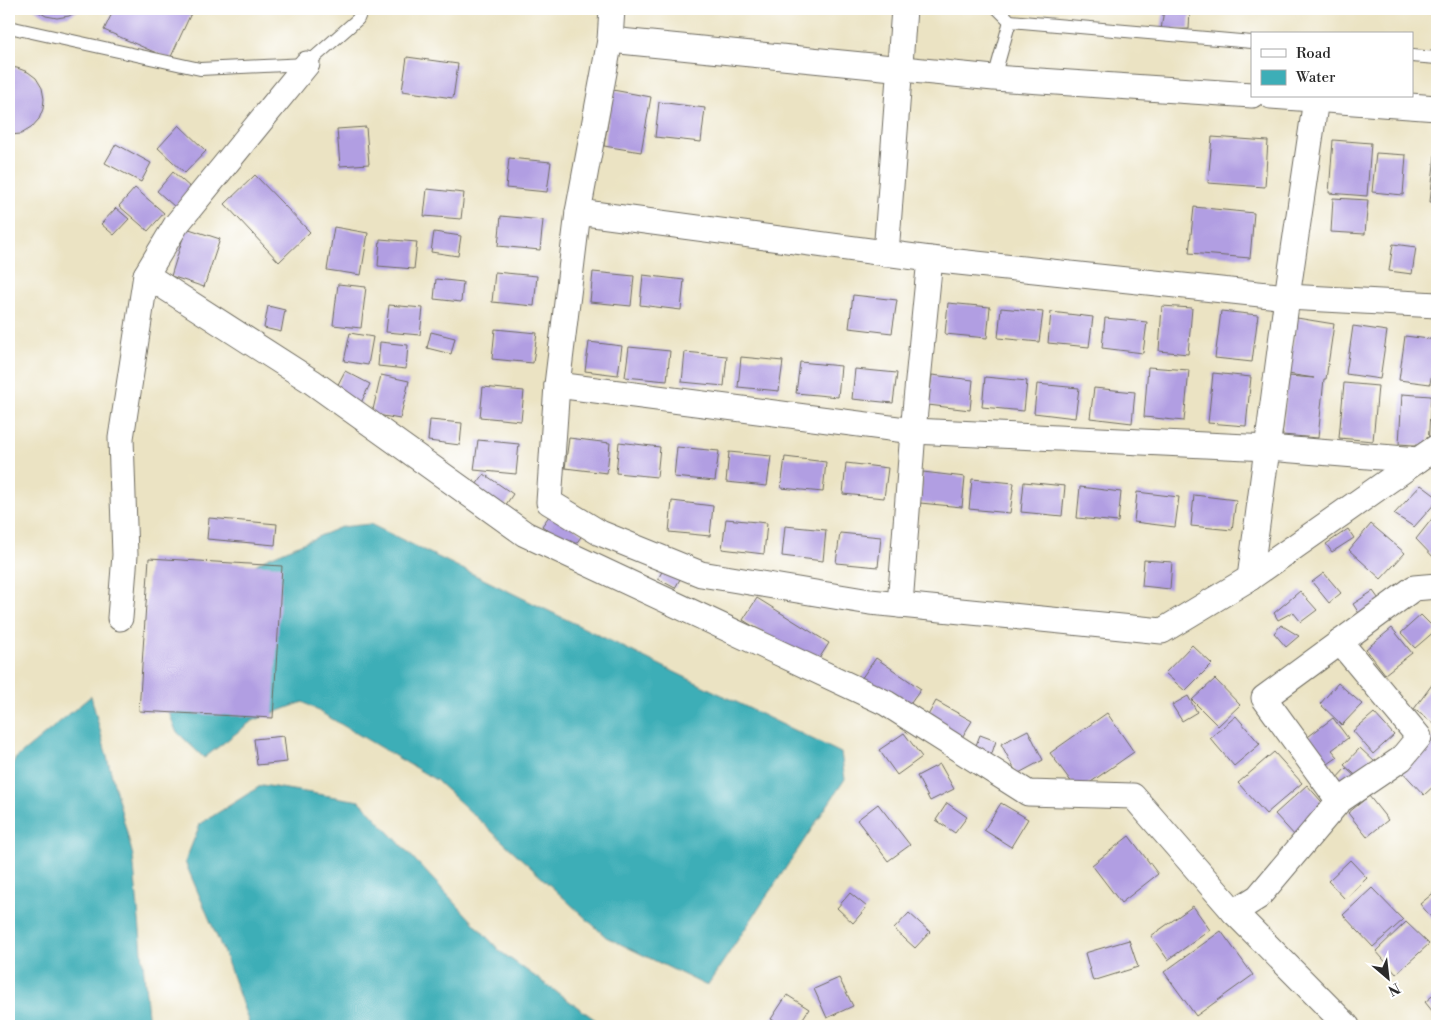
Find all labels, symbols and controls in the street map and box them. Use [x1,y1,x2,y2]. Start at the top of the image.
legend [1251,32,1414,98]
text: Road [1296,44,1331,63]
text: Water [1295,68,1336,87]
north arrow [1364,952,1414,1002]
text: N [1385,978,1403,999]

